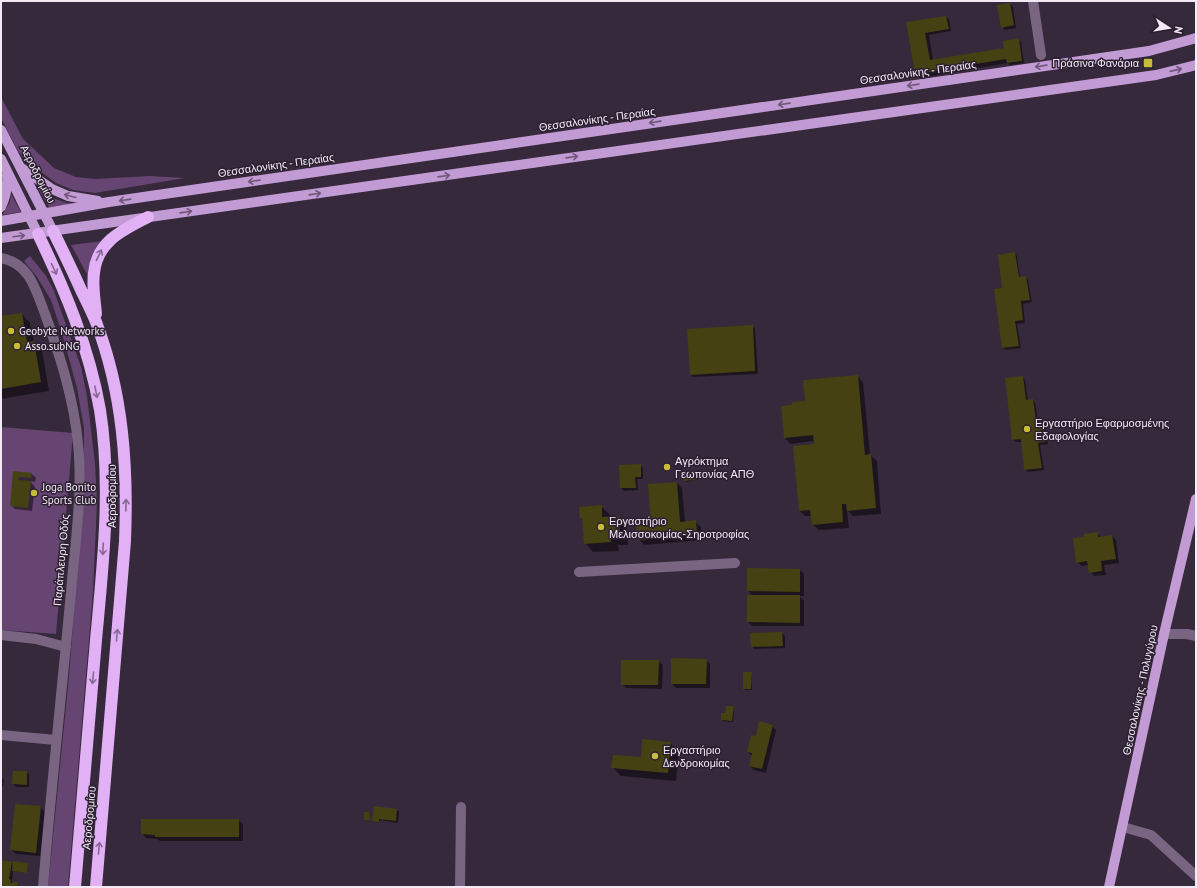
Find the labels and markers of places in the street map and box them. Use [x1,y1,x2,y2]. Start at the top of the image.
place label: Πράσινα Φανάρια [1052,56,1140,70]
marker: Πράσινα Φανάρια [1142,57,1154,69]
place label: Geobyte Networks [19,324,105,338]
marker: Geobyte Networks [6,326,16,336]
place label: Asso.subNG [25,339,80,353]
marker: Asso.subNG [12,341,22,351]
place label: Εργαστήριο Εφαρμοσμένης Εδαφολογίας [1035,416,1169,443]
marker: Εργαστήριο Εφαρμοσμένης Εδαφολογίας [1022,424,1032,434]
place label: Αγρόκτημα Γεωπονίας ΑΠΘ [675,454,755,481]
marker: Αγρόκτημα Γεωπονίας ΑΠΘ [662,462,672,472]
place label: Joga Bonito Sports Club [41,480,96,507]
marker: Joga Bonito Sports Club [29,488,39,498]
place label: Εργαστήριο Μελισσοκομίας-Σηροτροφίας [609,514,749,541]
marker: Εργαστήριο Μελισσοκομίας-Σηροτροφίας [596,522,606,532]
place label: Εργαστήριο Δενδροκομίας [663,743,730,770]
marker: Εργαστήριο Δενδροκομίας [650,751,660,761]

